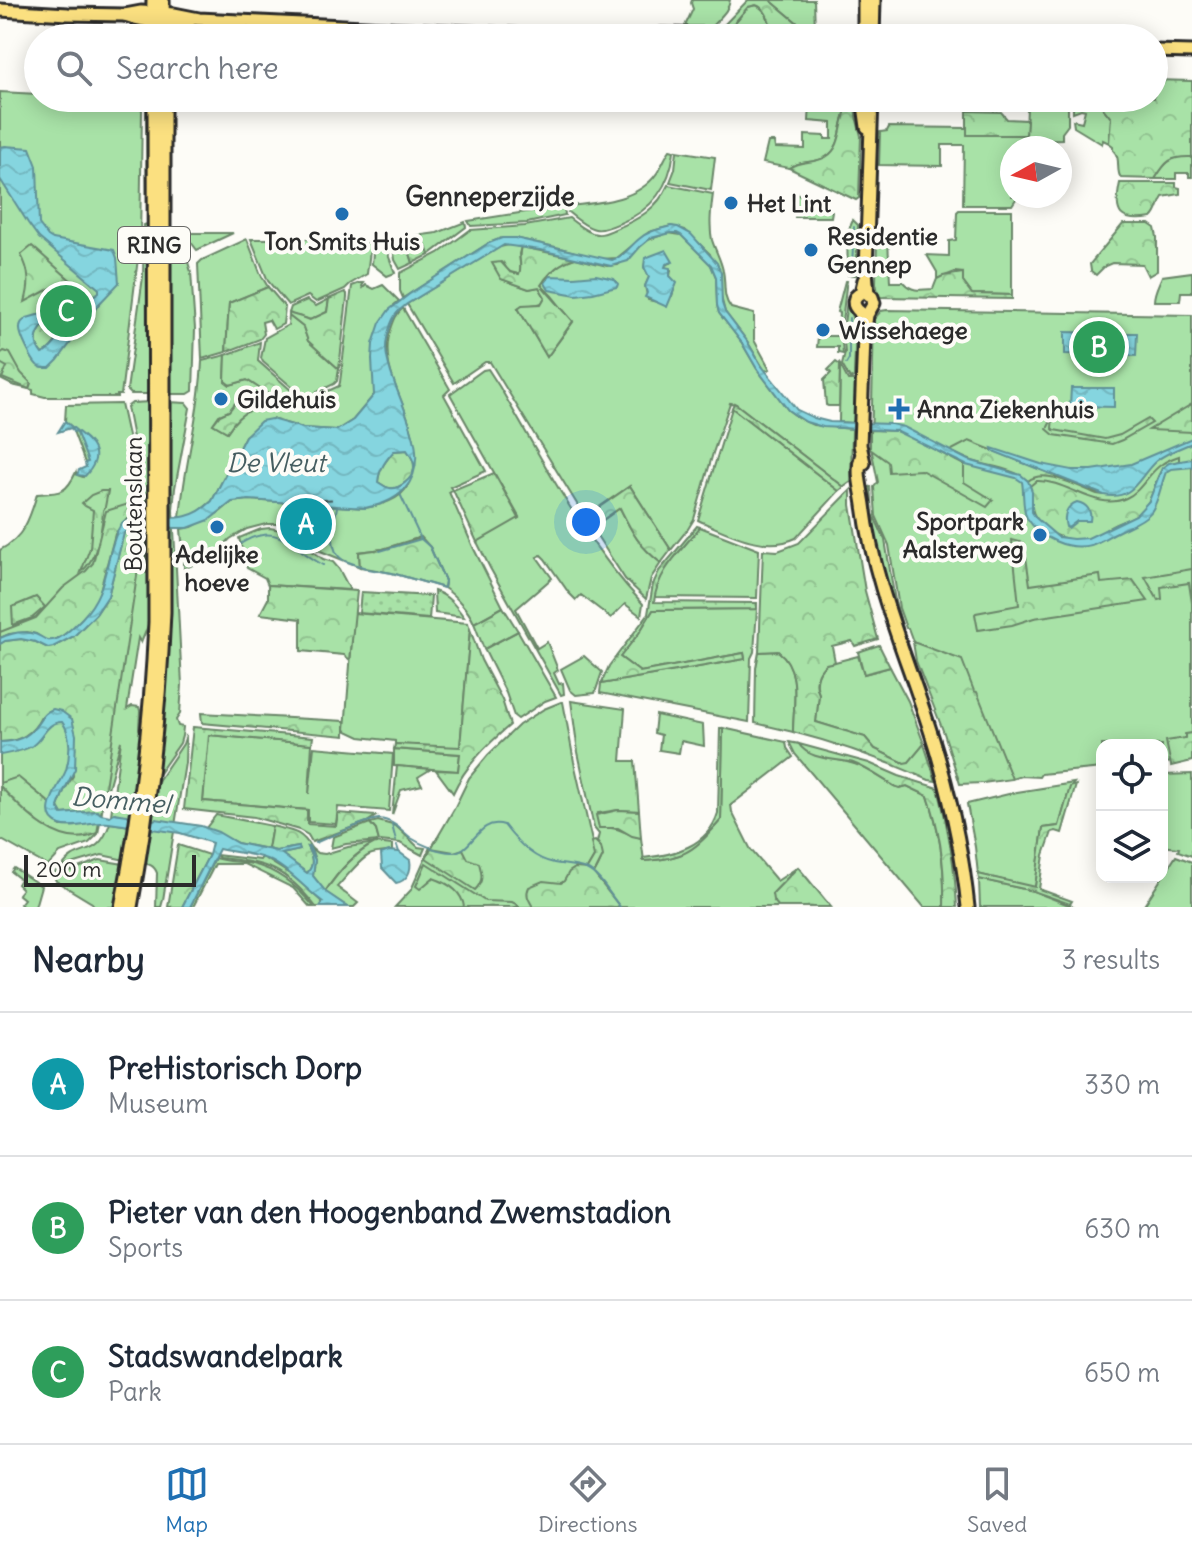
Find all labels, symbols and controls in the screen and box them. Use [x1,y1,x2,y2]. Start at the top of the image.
search box [24,24,1168,112]
icon: search [52,46,96,90]
text: Search here [116,49,279,87]
north arrow [1000,136,1072,208]
district label: Genneperzijde [405,180,575,213]
place label: Het Lint [747,188,832,218]
marker: Het Lint [722,194,740,212]
marker: Ton Smits Huis [333,205,351,223]
place label: Residentie Gennep [827,221,938,279]
place label: Ton Smits Huis [264,226,420,256]
road number: RING [118,227,190,263]
marker: Residentie Gennep [802,241,820,259]
pin: C [40,281,92,341]
place label: Wissehaege [839,315,968,345]
pin: B [1073,317,1125,377]
marker: Wissehaege [814,321,832,339]
place label: Gildehuis [237,384,336,414]
marker: Gildehuis [212,390,230,408]
place label: Anna Ziekenhuis [917,394,1095,424]
marker: Anna Ziekenhuis [888,398,910,420]
street label: Boutenslaan [118,436,148,572]
water label: De Vleut [227,446,329,479]
pin: A [280,494,332,554]
your location [566,502,606,542]
place label: Sportpark Aalsterweg [903,506,1024,564]
marker: Adelijke hoeve [208,518,226,536]
marker: Sportpark Aalsterweg [1031,526,1049,544]
place label: Adelijke hoeve [175,539,259,597]
map controls [1096,739,1168,883]
button: locate [1096,739,1168,811]
water label: Dommel [70,779,175,821]
button: layers [1096,811,1168,883]
scale bar [24,851,196,887]
text: 200 m [36,855,102,883]
text: Nearby [32,938,145,981]
text: 3 results [1062,943,1160,976]
text: PreHistorisch Dorp [108,1049,362,1087]
text: A [50,1068,66,1101]
text: 330 m [1084,1068,1160,1101]
text: Museum [108,1087,208,1120]
text: Pieter van den Hoogenband Zwemstadion [108,1193,671,1231]
text: B [49,1212,67,1245]
text: 630 m [1084,1212,1160,1245]
text: Sports [108,1231,183,1264]
text: Stadswandelpark [108,1337,343,1375]
text: C [49,1356,67,1389]
text: 650 m [1084,1356,1160,1389]
text: Park [108,1375,162,1408]
tab: Map [165,1462,209,1538]
tab: Directions [538,1462,638,1538]
tab: Saved [967,1462,1027,1538]

